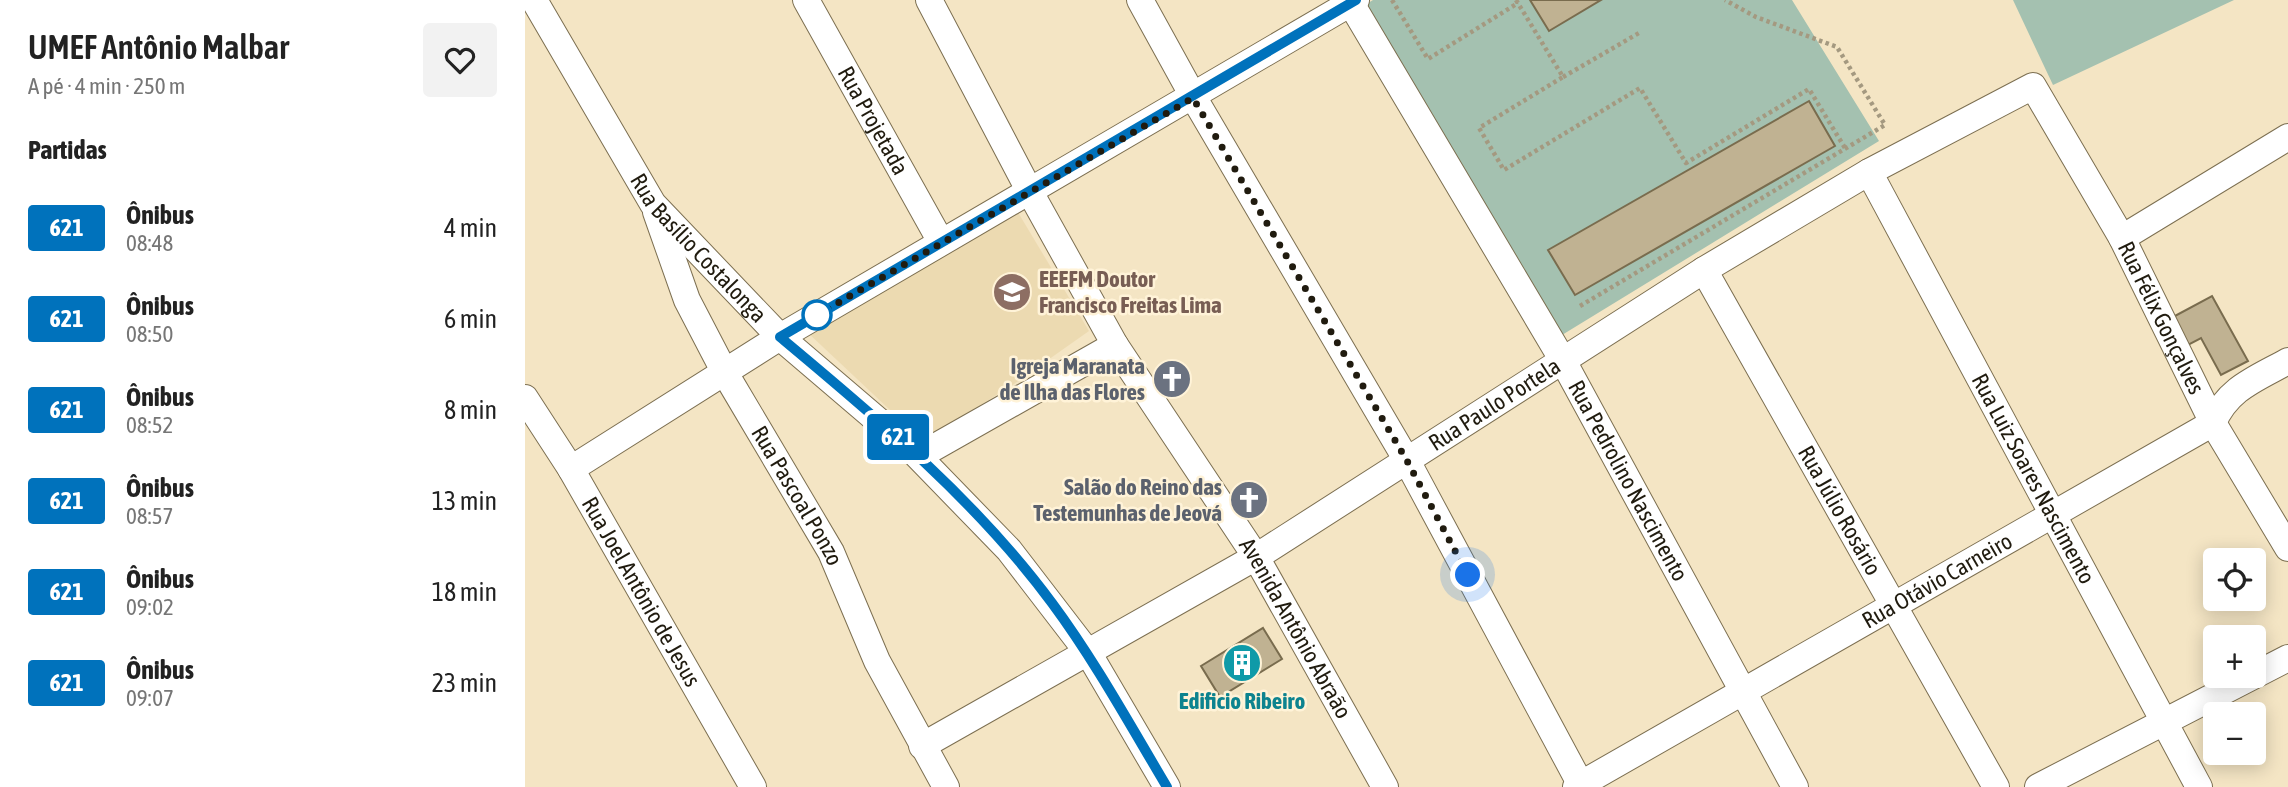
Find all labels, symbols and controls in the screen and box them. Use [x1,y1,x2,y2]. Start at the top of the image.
button: heart [423,23,497,97]
text: UMEF Antônio Malbar [28,28,289,66]
street label: Rua Projetada [833,62,914,179]
text: A pé · 4 min · 250 m [28,73,185,99]
text: Partidas [28,135,107,165]
street label: Rua Basílio Costalonga [625,169,772,328]
text: Ônibus [126,200,194,230]
text: 4 min [444,213,497,243]
text: 621 [50,214,83,241]
text: 08:48 [126,230,173,256]
street label: Rua Félix Gonçalves [2113,237,2210,398]
place label: EEEFM Doutor Francisco Freitas Lima [1039,266,1222,318]
school or university icon: EEEFM Doutor Francisco Freitas Lima [991,271,1033,313]
text: Ônibus [126,291,194,321]
unlabelled marker [802,300,832,330]
text: 6 min [444,304,497,334]
text: 621 [50,305,83,332]
text: 08:50 [126,321,173,347]
place label: Igreja Maranata de Ilha das Flores [999,353,1145,405]
street label: Rua Paulo Portela [1424,353,1565,456]
church icon: Igreja Maranata de Ilha das Flores [1151,358,1193,400]
street label: Rua Luiz Soares Nascimento [1967,369,2100,588]
street label: Rua Pedrolino Nascimento [1563,376,1693,586]
text: Ônibus [126,382,194,412]
text: 8 min [444,395,497,425]
text: 621 [50,396,83,423]
text: 08:52 [126,412,173,438]
line badge: 621 [858,414,938,460]
street label: Rua Pascoal Ponzo [746,421,848,569]
text: 621 [881,423,915,450]
street label: Rua Júlio Rosário [1793,441,1887,580]
text: Ônibus [126,473,194,503]
place label: Salão do Reino das Testemunhas de Jeová [1033,474,1222,526]
church icon: Salão do Reino das Testemunhas de Jeová [1228,479,1270,521]
text: 13 min [432,486,497,516]
text: 621 [50,487,83,514]
street label: Rua Joel Antônio de Jesus [577,492,706,691]
text: 08:57 [126,503,173,529]
street label: Rua Otávio Carneiro [1858,528,2017,634]
street label: Avenida Antônio Abraão [1234,533,1357,723]
map controls [2203,548,2266,765]
button: locate [2203,548,2266,611]
your location [1450,557,1485,592]
text: Ônibus [126,564,194,594]
text: 18 min [432,577,497,607]
text: 621 [50,578,83,605]
text: 09:02 [126,594,174,620]
button: + [2203,625,2266,688]
building icon: Edificio Ribeiro [1221,642,1263,684]
text: Ônibus [126,655,194,685]
text: 23 min [432,668,497,698]
text: 621 [50,669,83,696]
text: 09:07 [126,685,174,711]
place label: Edificio Ribeiro [1179,688,1305,714]
button: − [2203,702,2266,765]

